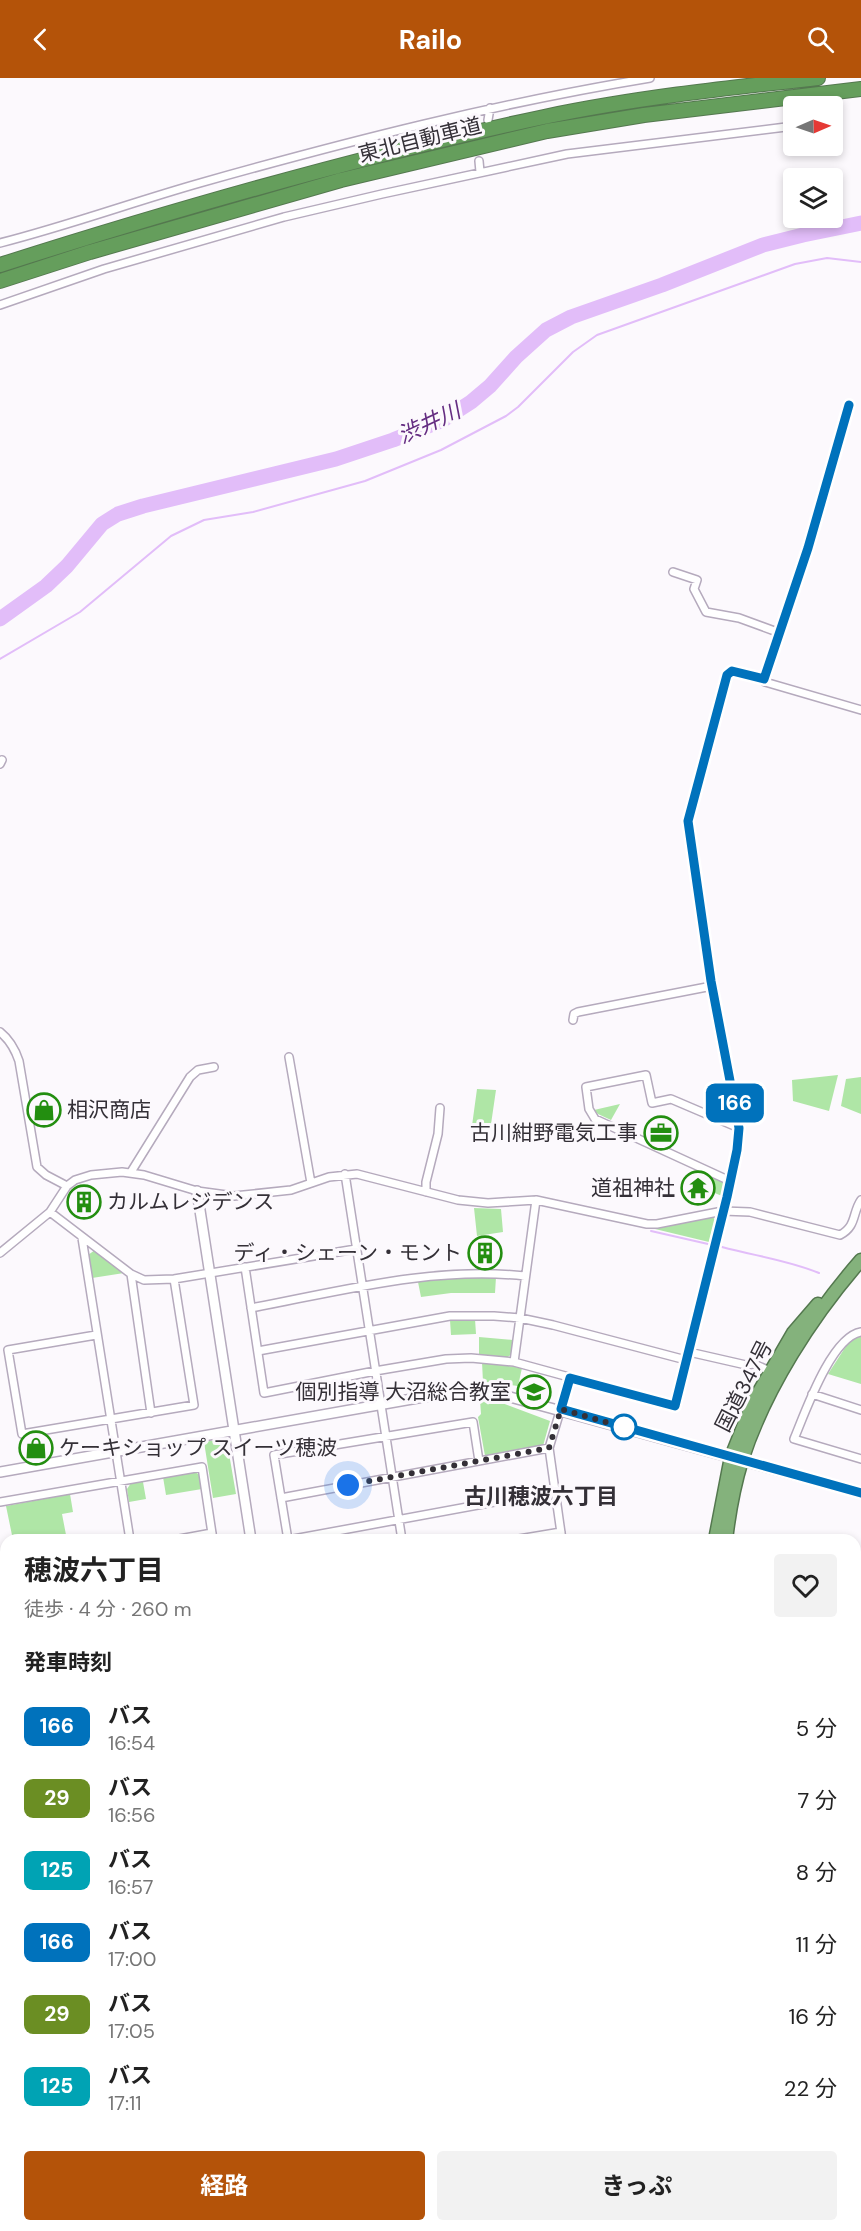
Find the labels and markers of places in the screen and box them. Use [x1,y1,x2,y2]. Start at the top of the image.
shop icon: 相沢商店 [26,1092,62,1128]
place label: 相沢商店 [67,1096,151,1124]
office icon: 古川紺野電気工事 [643,1115,679,1151]
place label: 古川紺野電気工事 [470,1119,638,1147]
temple icon: 道祖神社 [680,1170,716,1206]
place label: 道祖神社 [591,1174,675,1202]
building icon: カルムレジデンス [66,1184,102,1220]
place label: カルムレジデンス [107,1188,274,1216]
building icon: ディ・シェーン・モント [467,1235,503,1271]
place label: ディ・シェーン・モント [234,1239,462,1267]
school or university icon: 個別指導 大沼総合教室 [516,1374,552,1410]
place label: 個別指導 大沼総合教室 [295,1378,511,1406]
unlabelled marker [611,1414,637,1440]
shop icon: ケーキショップ スイーツ穂波 [18,1430,54,1466]
place label: ケーキショップ スイーツ穂波 [59,1434,337,1462]

